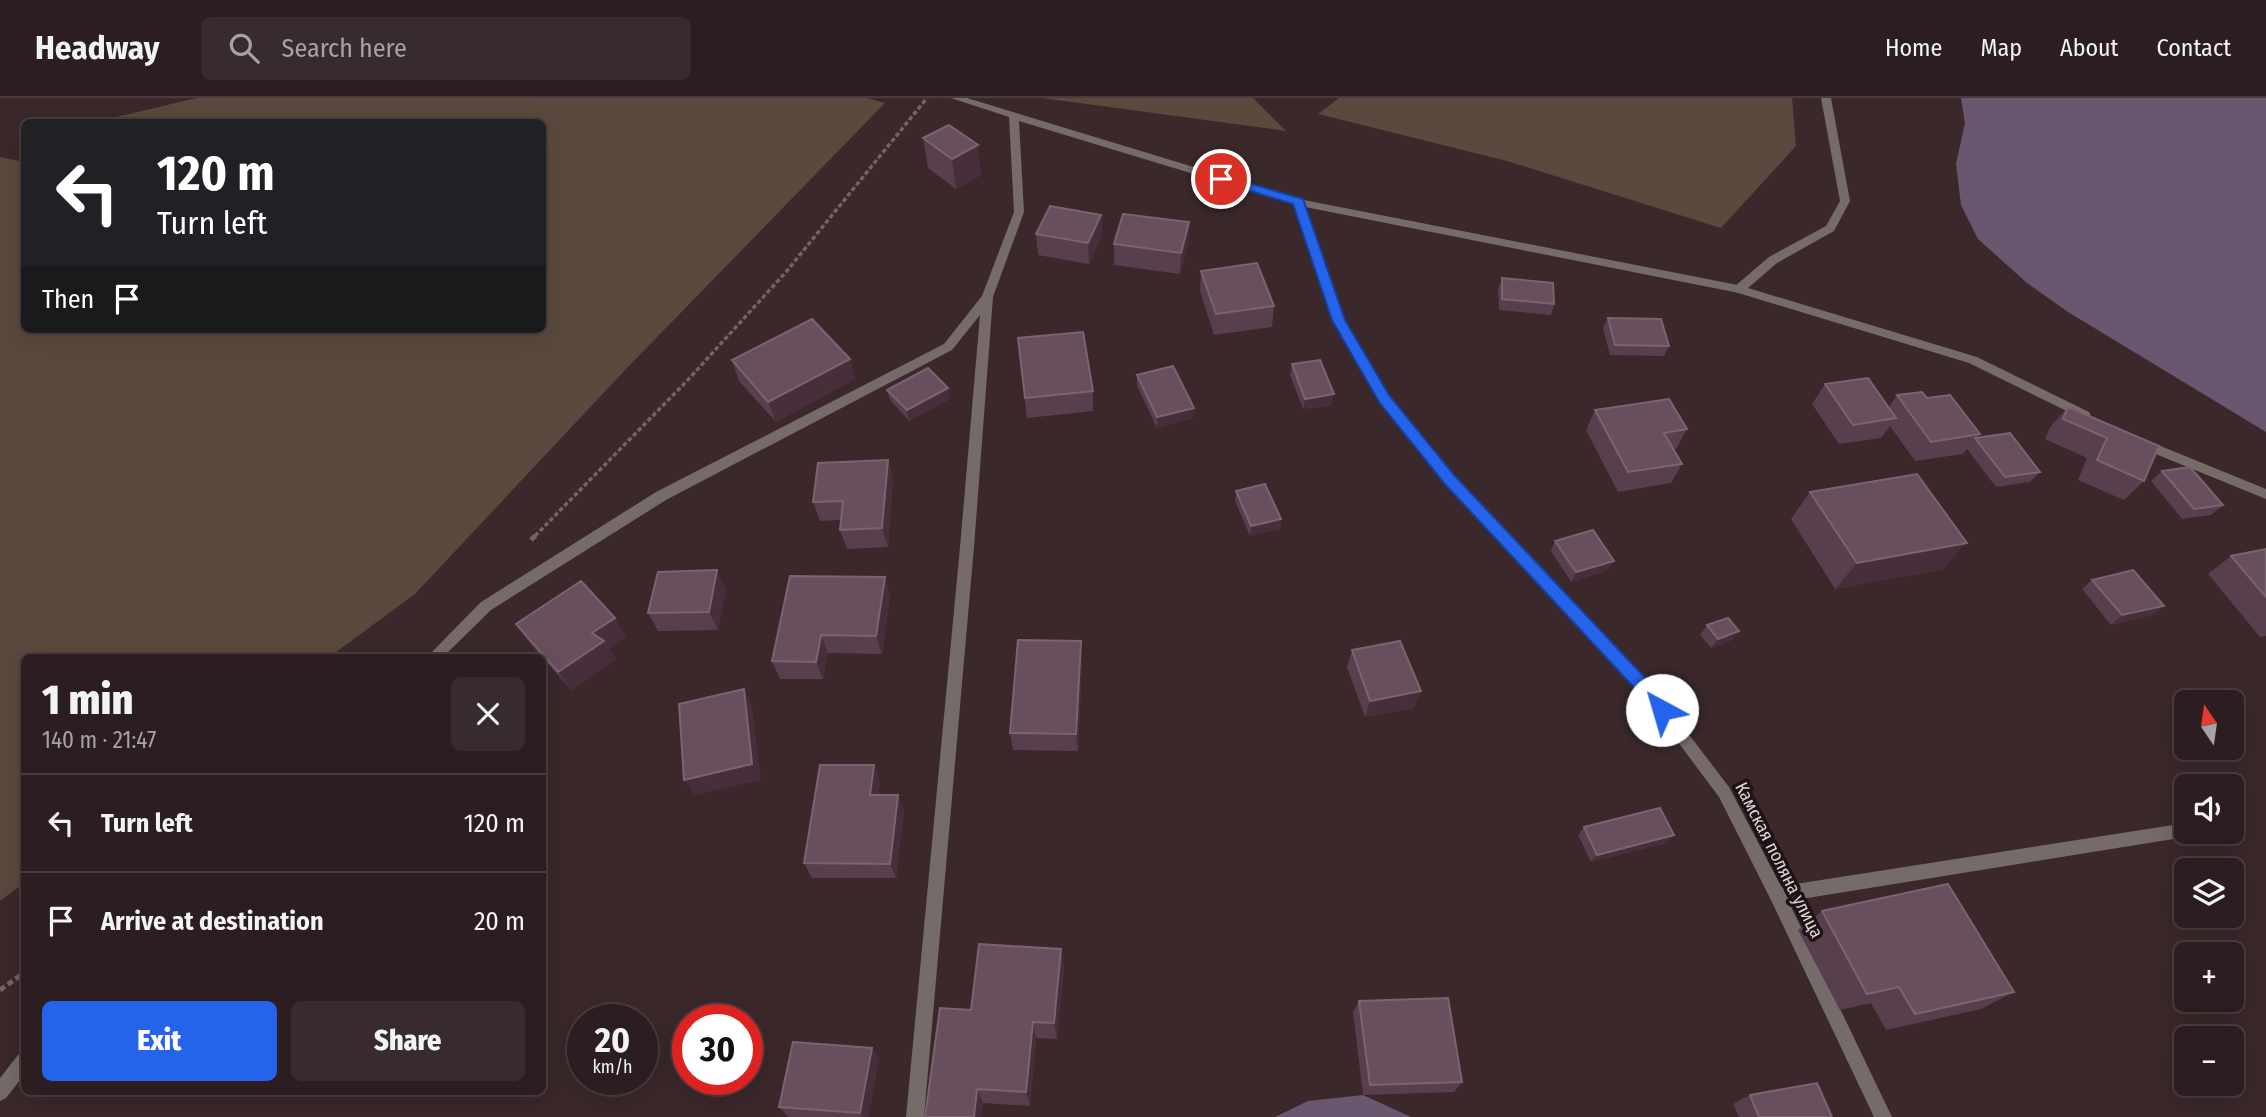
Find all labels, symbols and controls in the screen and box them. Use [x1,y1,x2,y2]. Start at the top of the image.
search box [201,17,691,80]
text: Headway [35,28,159,68]
icon: search [225,29,263,67]
text: Search here [281,33,407,64]
text: Home [1885,34,1942,62]
text: Map [1980,34,2022,62]
text: About [2060,34,2118,62]
text: Contact [2156,34,2231,62]
text: 120 m [157,144,275,203]
icon: left [42,147,133,238]
pin [1191,149,1251,209]
icon: arrive [1202,160,1240,198]
text: Turn left [157,204,267,242]
icon: arrive [108,280,146,318]
text: Then [42,284,94,315]
position arrow [1625,673,1699,747]
text: 1 min [42,675,133,725]
button: close [451,677,525,751]
north arrow [2174,690,2244,760]
map controls [2174,690,2244,1096]
text: 140 m · 21:47 [42,726,156,754]
button: sound [2174,774,2244,844]
street label: Камская поляна улица [1730,778,1828,942]
icon: left [42,804,80,842]
text: Turn left [101,808,193,839]
text: 120 m [464,808,525,839]
button: layers [2174,858,2244,928]
icon: arrive [42,902,80,940]
text: Arrive at destination [101,906,324,937]
text: 20 m [474,906,525,937]
button: + [2174,942,2244,1012]
button: Exit [42,1001,277,1081]
button: Share [291,1001,525,1081]
speed limit sign: 30 [672,1004,763,1095]
text: 20 [595,1019,630,1061]
button: − [2174,1026,2244,1096]
text: km/h [592,1056,633,1078]

